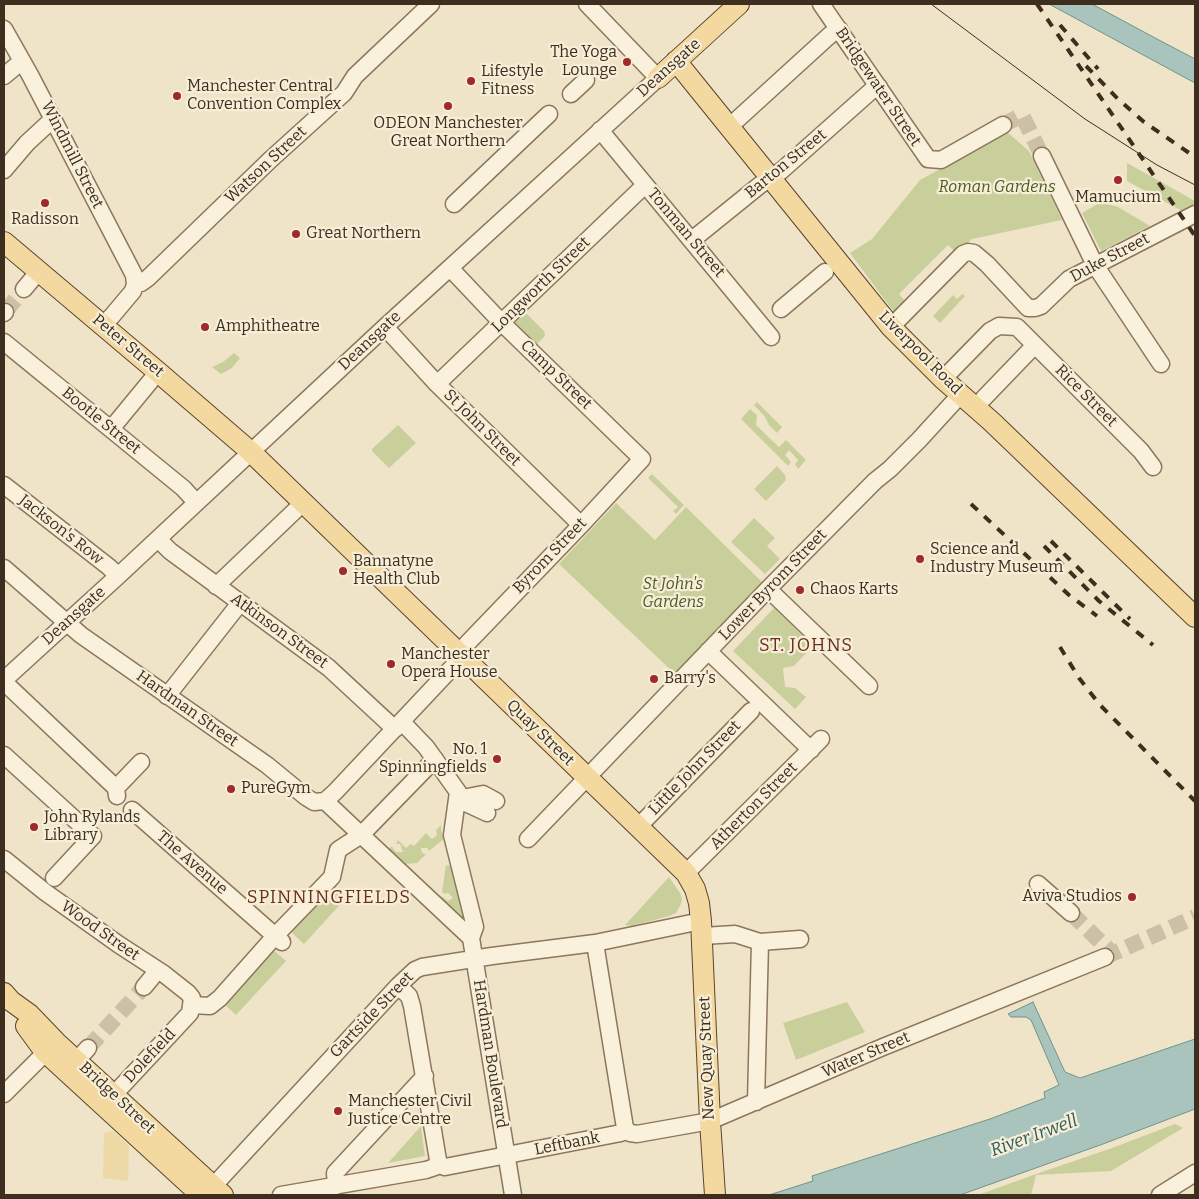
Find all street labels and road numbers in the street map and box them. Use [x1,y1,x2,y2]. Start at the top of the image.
street label: Bridgewater Street [831,24,925,150]
street label: Deansgate [633,35,705,101]
street label: Windmill Street [37,98,107,212]
street label: Watson Street [221,122,311,208]
street label: Barton Street [741,125,831,203]
street label: Tonman Street [643,185,729,281]
street label: Duke Street [1067,229,1153,287]
street label: Longworth Street [488,233,594,337]
street label: Deansgate [335,307,405,375]
street label: Liverpool Road [874,307,966,399]
street label: Peter Street [88,310,168,382]
street label: Camp Street [516,336,596,414]
street label: Rice Street [1051,361,1121,431]
street label: Bootle Street [58,383,144,459]
street label: St John Street [439,385,525,471]
street label: Jackson's Row [15,491,107,569]
street label: Byrom Street [509,514,591,598]
street label: Lower Byrom Street [715,526,831,644]
street label: Deansgate [38,583,110,649]
street label: Atkinson Street [227,589,331,673]
street label: Hardman Street [132,667,242,751]
street label: Quay Street [502,696,578,770]
street label: Little John Street [645,717,745,819]
street label: Atherton Street [706,758,802,854]
street label: The Avenue [153,827,231,899]
street label: Wood Street [57,897,143,965]
street label: Gartside Street [326,968,418,1062]
street label: Hardman Boulevard [469,978,511,1130]
street label: New Quay Street [695,996,719,1120]
street label: Dolefield [120,1025,180,1087]
street label: Water Street [819,1028,913,1082]
street label: Bridge Street [75,1058,159,1138]
street label: Leftbank [533,1128,601,1160]

